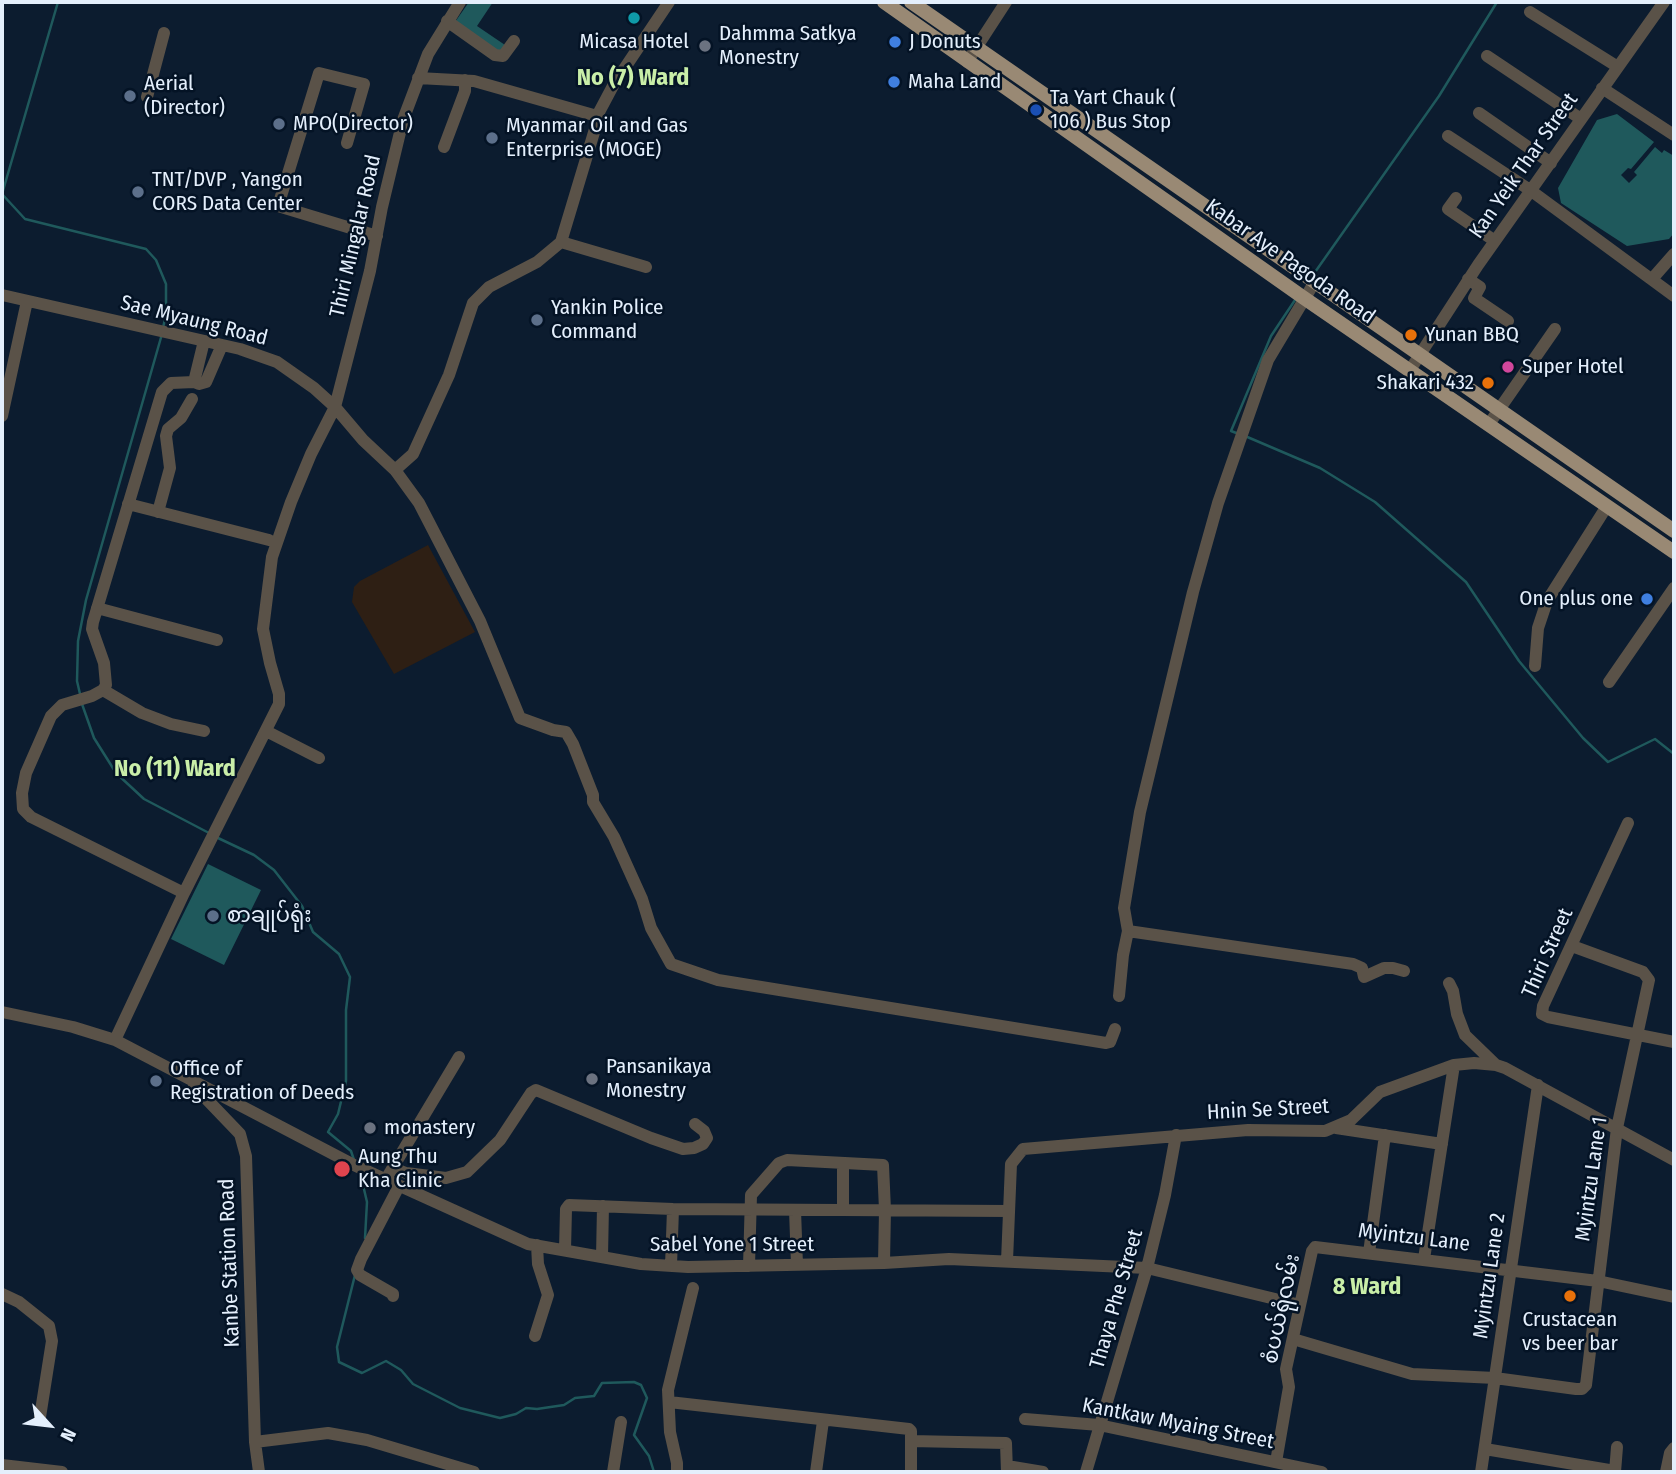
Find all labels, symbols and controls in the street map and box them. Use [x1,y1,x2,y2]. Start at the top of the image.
marker: Micasa Hotel [626,10,642,26]
place label: Dahmma Satkya Monestry [719,21,857,71]
place label: Micasa Hotel [579,29,689,55]
place label: J Donuts [909,29,981,55]
marker: J Donuts [887,34,903,50]
marker: Dahmma Satkya Monestry [697,38,713,54]
district label: No (7) Ward [577,64,689,92]
place label: Maha Land [908,69,1001,95]
place label: Aerial (Director) [144,71,225,121]
marker: Maha Land [886,74,902,90]
place label: Ta Yart Chauk ( 106 ) Bus Stop [1050,85,1176,135]
marker: Aerial (Director) [122,88,138,104]
street label: Kan Yeik Thar Street [1464,88,1584,244]
marker: Ta Yart Chauk ( 106 ) Bus Stop [1028,102,1044,118]
place label: MPO(Director) [293,111,413,137]
place label: Myanmar Oil and Gas Enterprise (MOGE) [506,113,688,163]
marker: MPO(Director) [271,116,287,132]
marker: Myanmar Oil and Gas Enterprise (MOGE) [484,130,500,146]
street label: Thiri Mingalar Road [325,152,387,320]
place label: TNT/DVP , Yangon CORS Data Center [152,167,303,217]
marker: TNT/DVP , Yangon CORS Data Center [130,184,146,200]
street label: Kabar Aye Pagoda Road [1200,194,1380,330]
street label: Sae Myaung Road [118,291,270,351]
place label: Yankin Police Command [551,295,663,345]
marker: Yankin Police Command [529,312,545,328]
place label: Yunan BBQ [1425,322,1519,348]
marker: Yunan BBQ [1403,327,1419,343]
place label: Super Hotel [1522,354,1623,380]
marker: Super Hotel [1500,359,1516,375]
place label: Shakari 432 [1376,370,1474,396]
marker: Shakari 432 [1480,375,1496,391]
place label: One plus one [1519,586,1633,612]
marker: One plus one [1639,591,1655,607]
district label: No (11) Ward [114,755,236,783]
place label: စာချုပ်ရုံး [227,903,312,929]
street label: Thiri Street [1517,904,1579,1002]
marker: စာချုပ်ရုံး [205,908,221,924]
place label: Pansanikaya Monestry [606,1054,712,1104]
place label: Office of Registration of Deeds [170,1056,354,1106]
marker: Pansanikaya Monestry [584,1071,600,1087]
marker: Office of Registration of Deeds [148,1073,164,1089]
street label: Hnin Se Street [1206,1094,1330,1126]
place label: monastery [384,1115,475,1141]
street label: Myintzu Lane 1 [1571,1115,1613,1243]
marker: monastery [362,1120,378,1136]
place label: Aung Thu Kha Clinic [358,1144,442,1194]
marker: Aung Thu Kha Clinic [332,1159,352,1179]
street label: Kanbe Station Road [214,1178,246,1348]
street label: Myintzu Lane 2 [1469,1212,1511,1340]
street label: Myintzu Lane [1357,1219,1471,1257]
street label: Thaya Phe Street [1085,1226,1149,1372]
street label: Sabel Yone 1 Street [650,1232,814,1258]
street label: စံပယ်ရုံလမ်း [1258,1252,1306,1366]
district label: 8 Ward [1333,1273,1401,1301]
marker: Crustacean vs beer bar [1562,1288,1578,1304]
place label: Crustacean vs beer bar [1522,1307,1618,1357]
north arrow [14,1390,84,1460]
street label: Kantkaw Myaing Street [1080,1393,1276,1455]
text: N [55,1424,81,1445]

